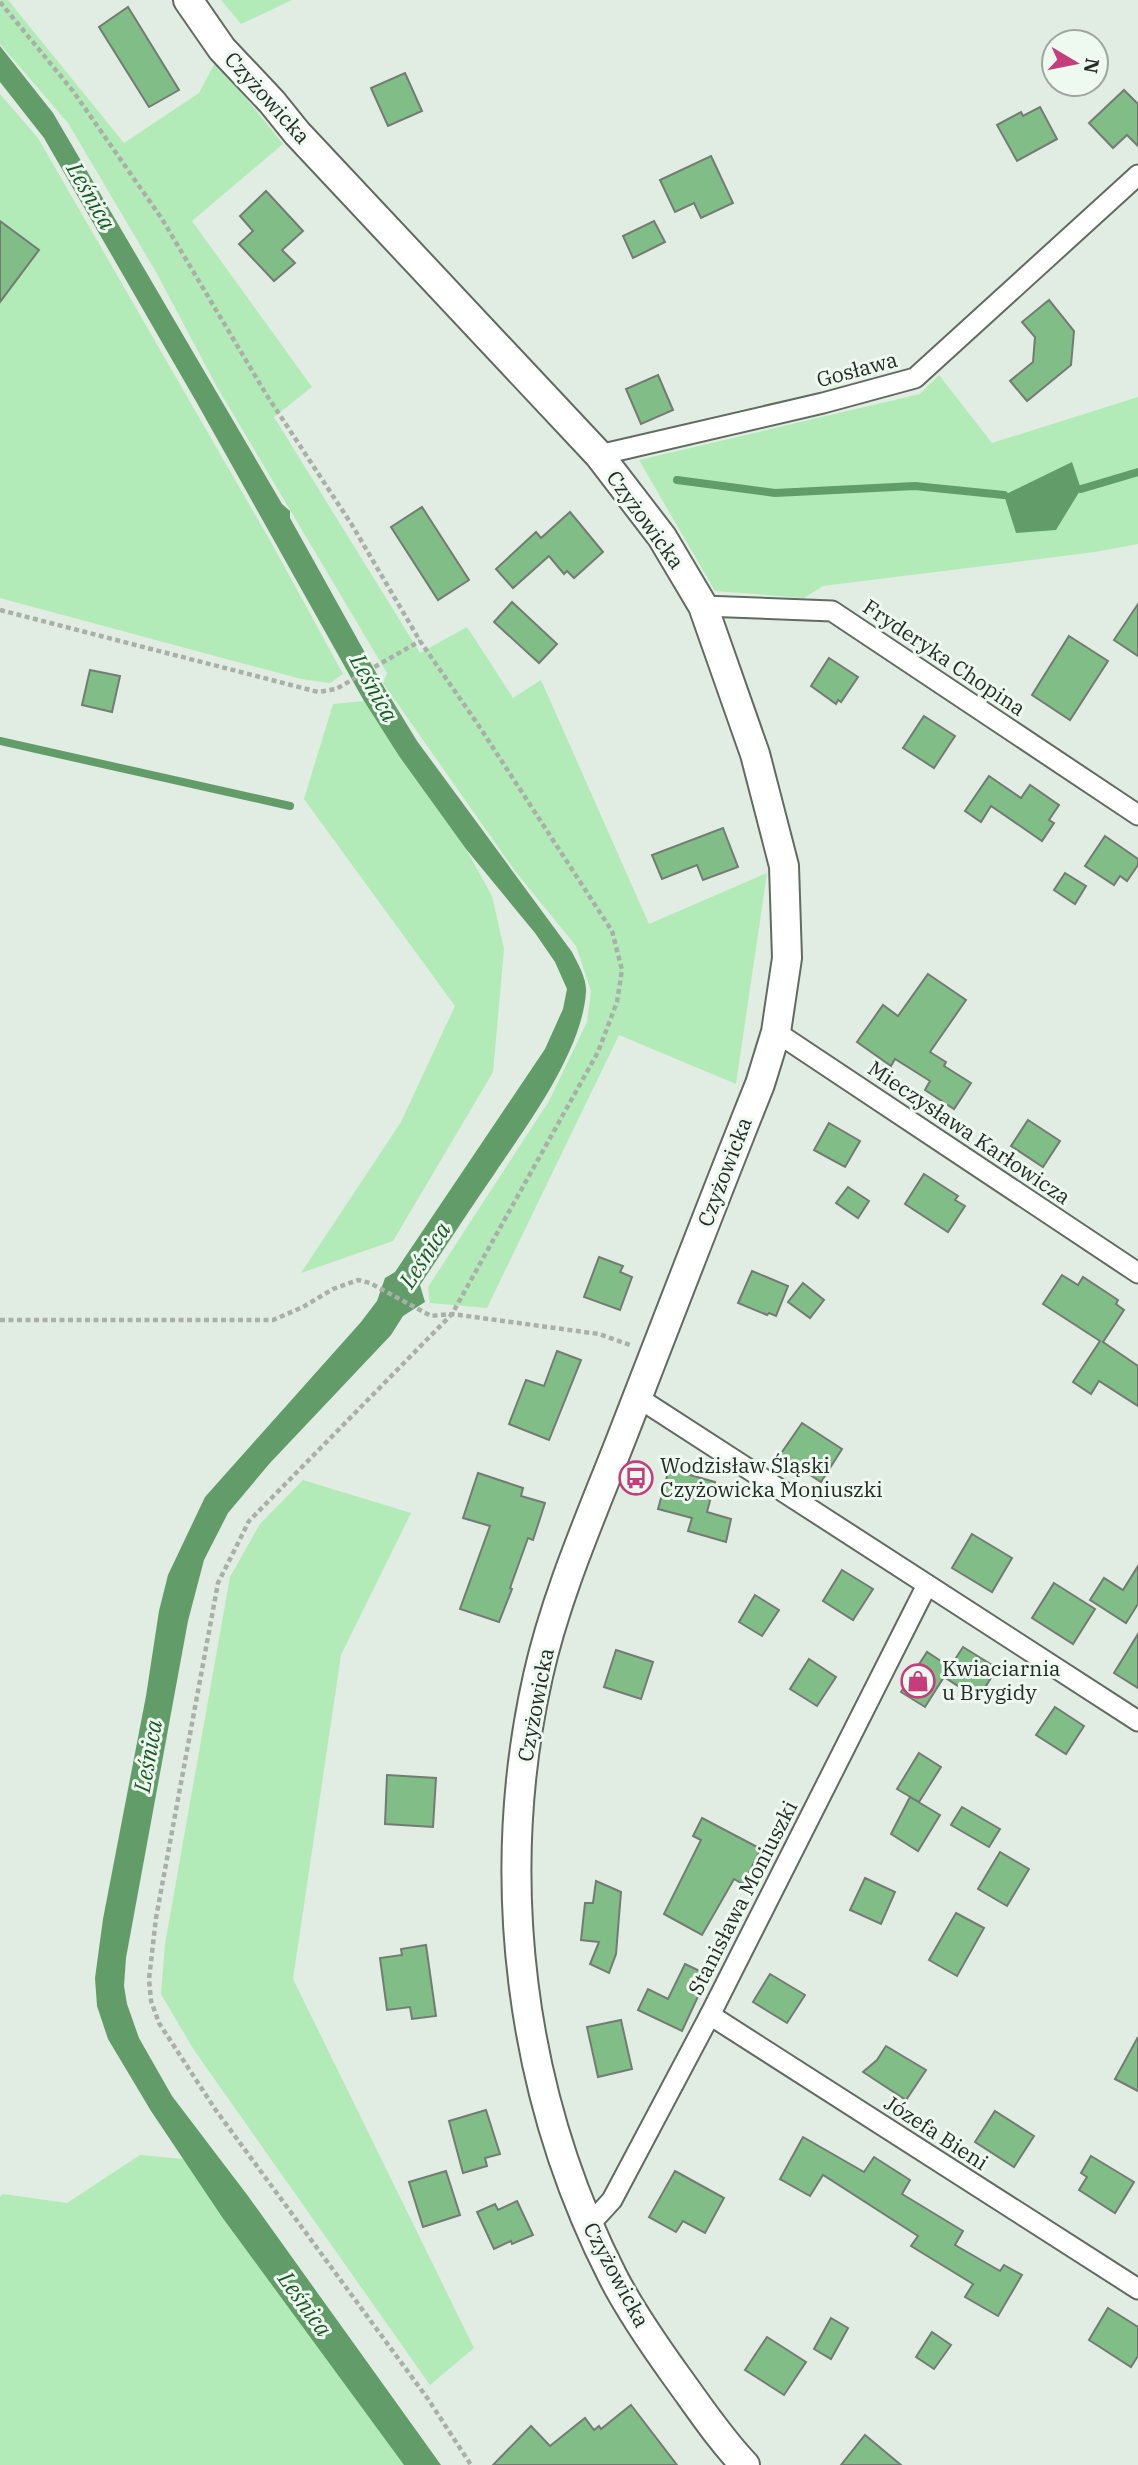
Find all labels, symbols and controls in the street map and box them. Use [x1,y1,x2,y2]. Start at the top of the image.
north arrow [1040,28,1110,98]
street label: Czyżowicka [219,45,317,149]
text: N [1079,56,1105,75]
water label: Leśnica [60,155,123,235]
street label: Gosława [813,345,900,393]
street label: Czyżowicka [601,465,691,574]
street label: Fryderyka Chopina [858,592,1031,722]
water label: Leśnica [344,647,406,727]
street label: Mieczysława Karłowicza [863,1054,1076,1210]
street label: Czyżowicka [690,1113,758,1230]
water label: Leśnica [391,1215,457,1294]
place label: Wodzisław Śląski Czyżowicka Moniuszki [660,1451,883,1503]
bus stop icon: Wodzisław Śląski Czyżowicka Moniuszki [617,1459,655,1497]
street label: Czyżowicka [510,1646,560,1764]
place label: Kwiaciarnia u Brygidy [942,1654,1061,1706]
shop icon: Kwiaciarnia u Brygidy [899,1662,937,1700]
water label: Leśnica [126,1717,168,1795]
street label: Stanisława Moniuszki [681,1796,803,1999]
street label: Józefa Bieni [879,2088,994,2176]
street label: Czyżowicka [577,2217,656,2332]
water label: Leśnica [272,2264,340,2342]

